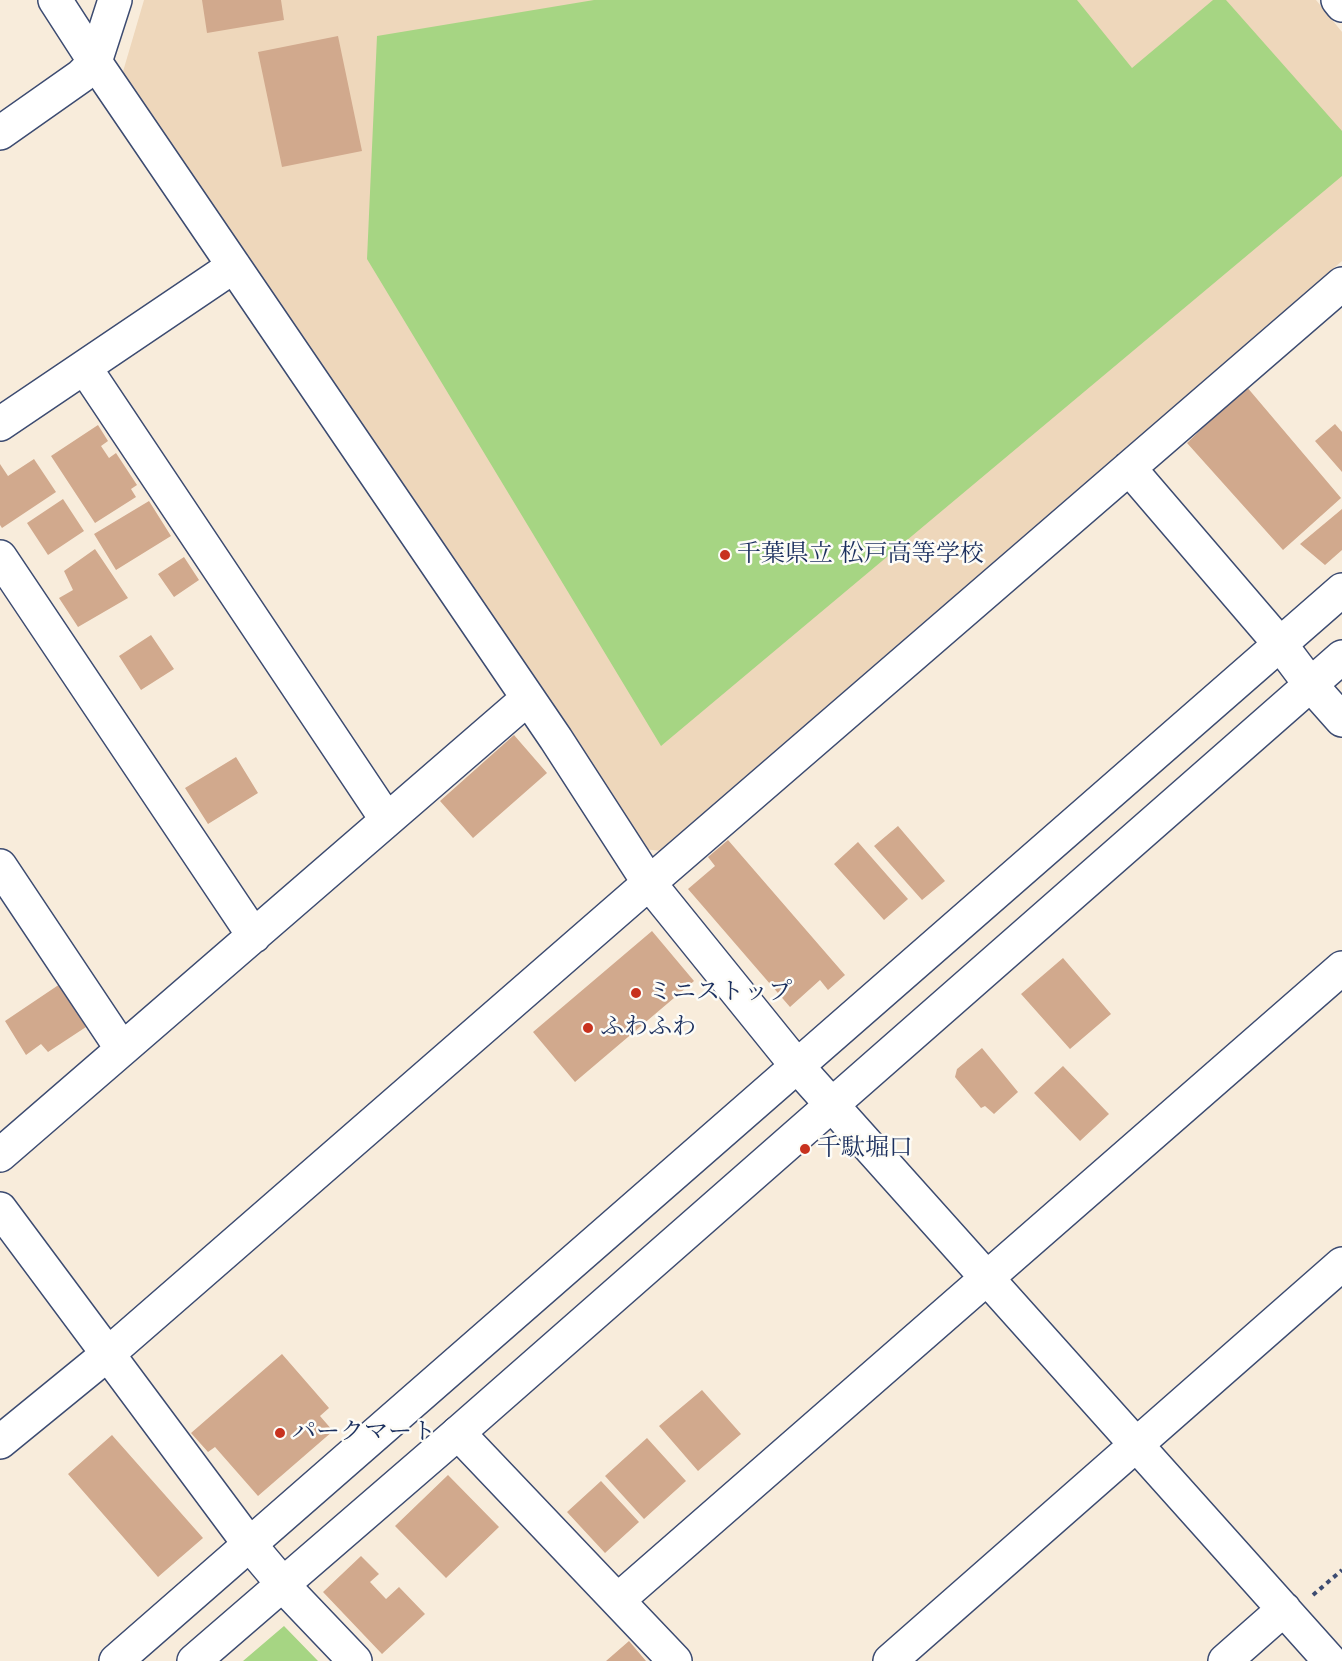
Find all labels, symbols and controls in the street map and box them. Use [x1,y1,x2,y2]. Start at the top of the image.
place label: 千葉県立 松戸高等学校 [737,541,984,569]
marker: 千葉県立 松戸高等学校 [718,548,732,562]
place label: ミニストップ [648,979,792,1007]
marker: ミニストップ [629,986,643,1000]
place label: ふわふわ [600,1014,696,1042]
marker: ふわふわ [581,1021,595,1035]
place label: 千駄堀口 [817,1135,913,1163]
marker: 千駄堀口 [798,1142,812,1156]
place label: パークマート [292,1419,436,1447]
marker: パークマート [273,1426,287,1440]

